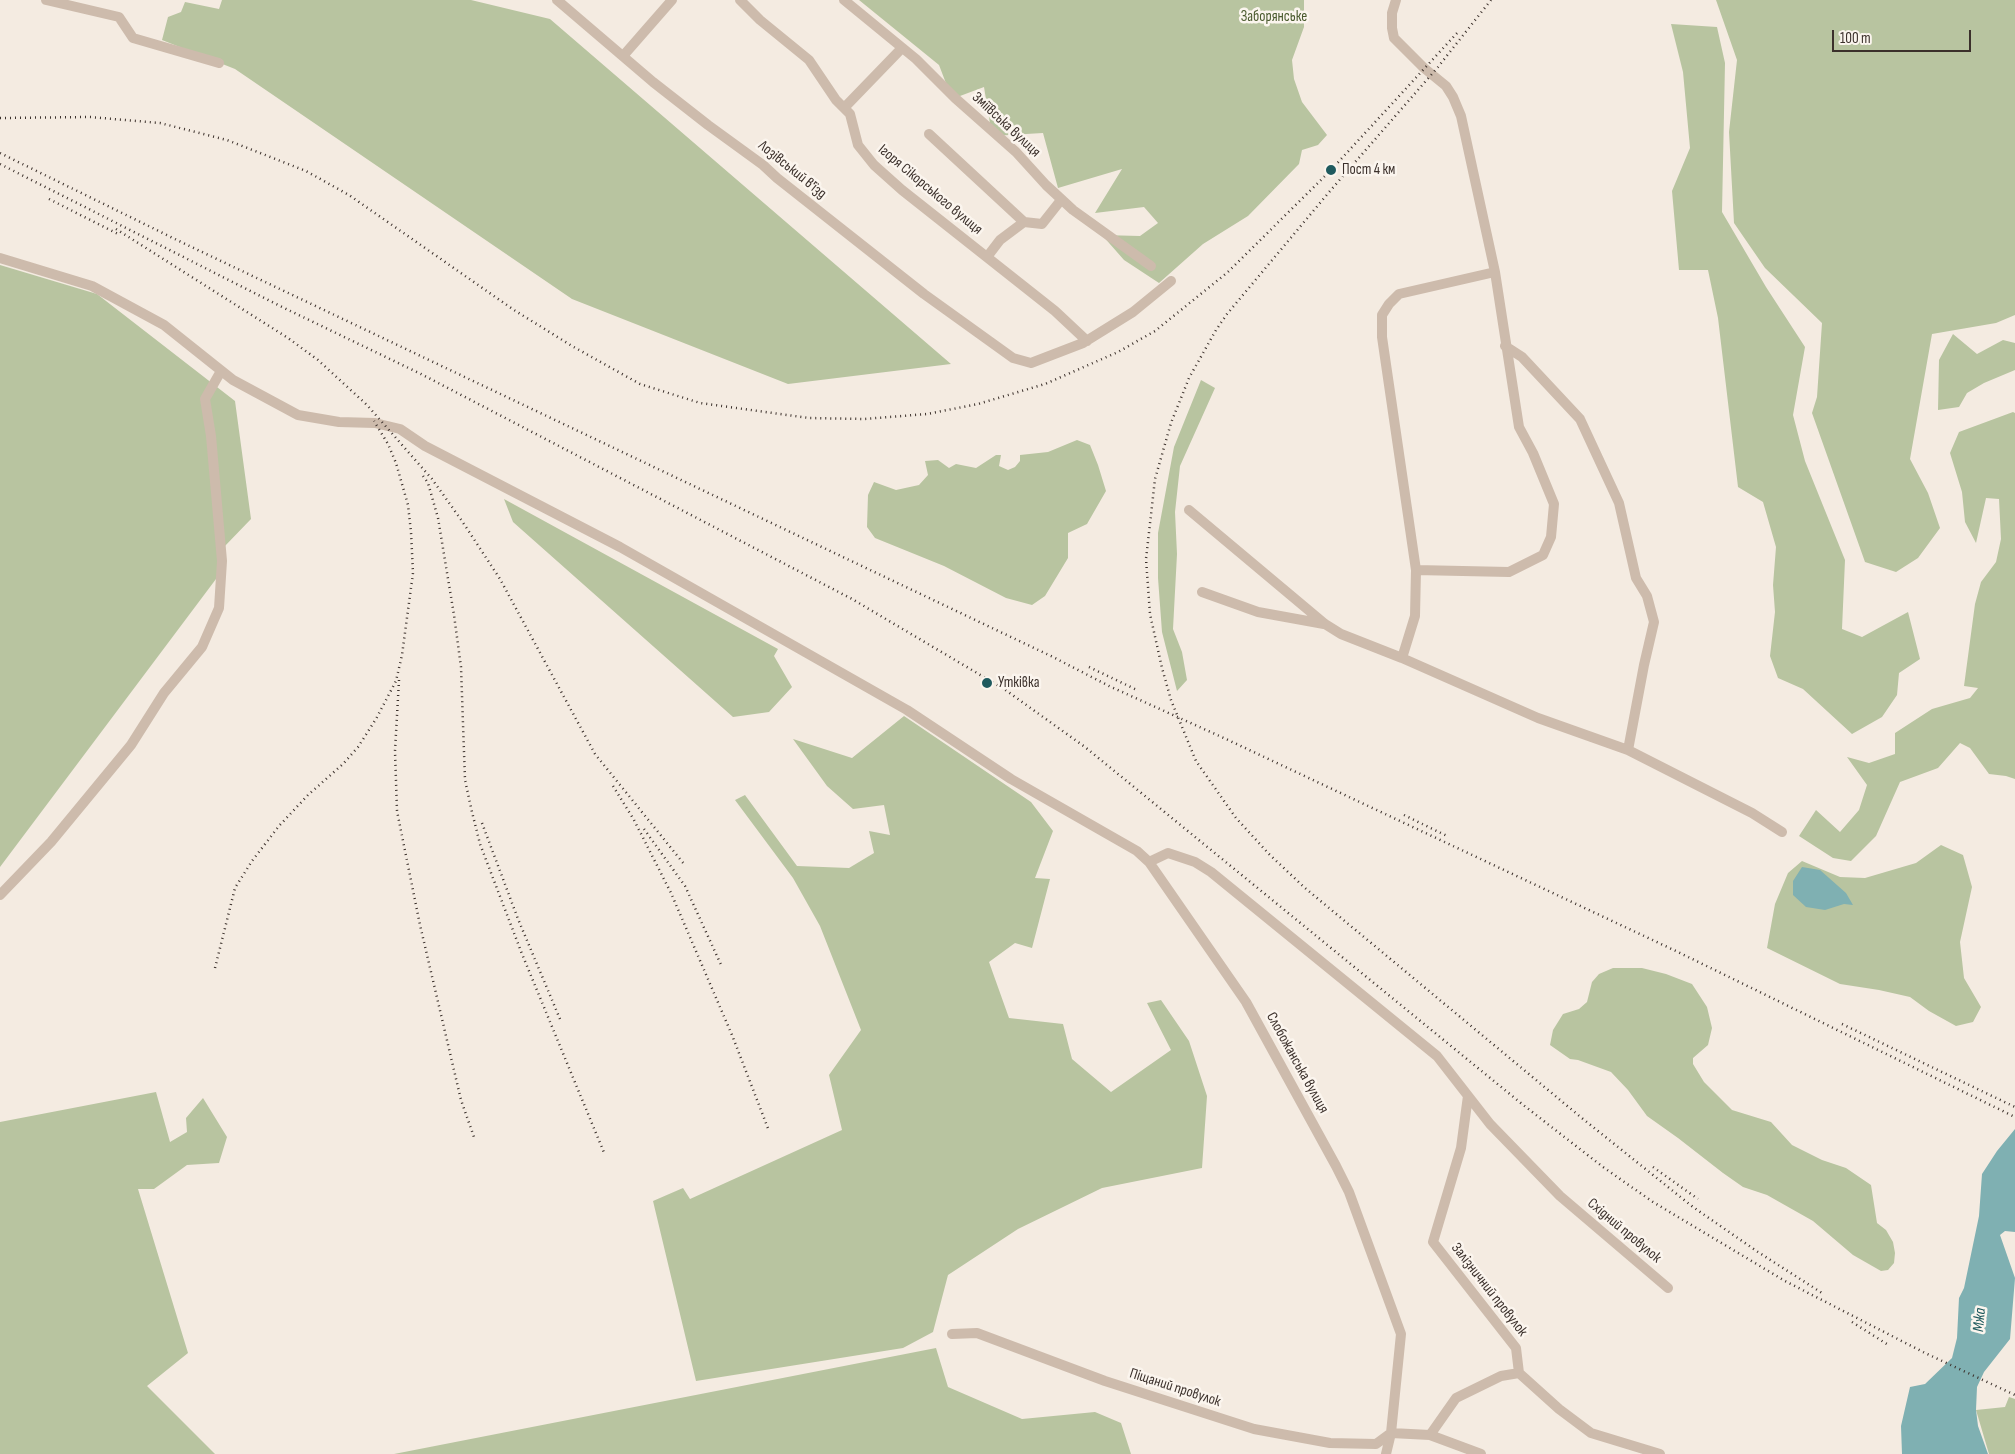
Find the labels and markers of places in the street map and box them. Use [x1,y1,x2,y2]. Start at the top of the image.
place label: Пост 4 км [1342,161,1395,179]
marker: Пост 4 км [1324,163,1338,177]
place label: Уткiвка [998,674,1039,692]
marker: Уткiвка [980,676,994,690]

